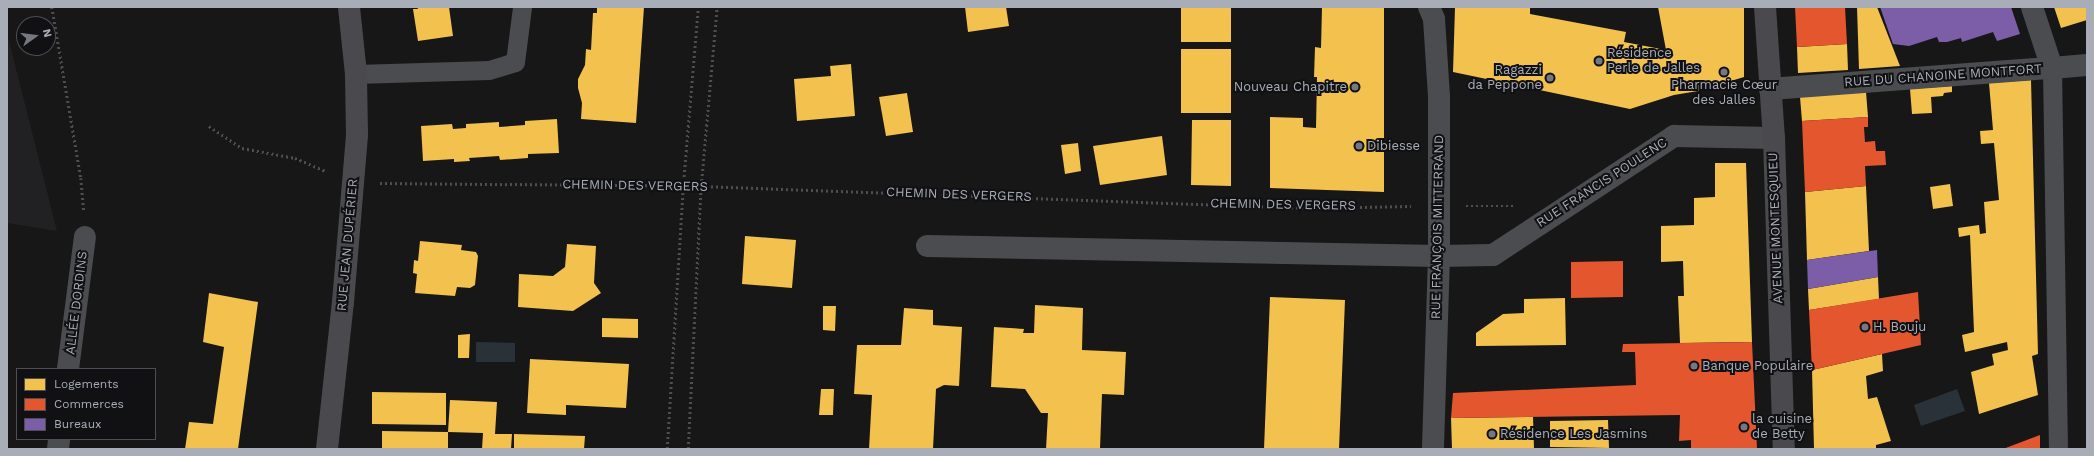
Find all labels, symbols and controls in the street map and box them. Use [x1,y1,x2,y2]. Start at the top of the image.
north arrow [16,16,56,56]
text: N [40,28,54,39]
place label: Résidence Perle de Jalles [1607,46,1700,77]
marker: Résidence Perle de Jalles [1594,56,1604,66]
street label: RUE DU CHANOINE MONTFORT [1844,61,2042,91]
place label: Ragazzi da Peppone [1467,63,1542,94]
marker: Pharmacie Cœur des Jalles [1719,67,1729,77]
marker: Ragazzi da Peppone [1545,73,1555,83]
place label: Pharmacie Cœur des Jalles [1671,78,1777,109]
place label: Nouveau Chapitre [1234,79,1347,95]
marker: Nouveau Chapitre [1350,82,1360,92]
street label: RUE FRANÇOIS MITTERRAND [1429,135,1447,319]
street label: RUE FRANCIS POULENC [1534,135,1670,231]
place label: Dibiesse [1367,138,1420,154]
marker: Dibiesse [1354,141,1364,151]
street label: AVENUE MONTESQUIEU [1766,152,1786,304]
street label: CHEMIN DES VERGERS [562,177,708,195]
street label: RUE JEAN DUPÉRIER [334,178,362,312]
street label: CHEMIN DES VERGERS [886,185,1032,205]
street label: CHEMIN DES VERGERS [1210,196,1356,214]
street label: ALLÉE DORDINS [63,250,91,356]
place label: H. Bouju [1873,319,1926,335]
marker: H. Bouju [1860,322,1870,332]
place label: Banque Populaire [1702,358,1813,374]
marker: Banque Populaire [1689,361,1699,371]
legend [16,368,156,440]
text: Logements [54,377,119,391]
text: Commerces [54,397,124,411]
place label: la cuisine de Betty [1752,412,1812,443]
text: Bureaux [54,417,101,431]
marker: la cuisine de Betty [1739,422,1749,432]
place label: Résidence Les Jasmins [1500,426,1648,442]
marker: Résidence Les Jasmins [1487,429,1497,439]

